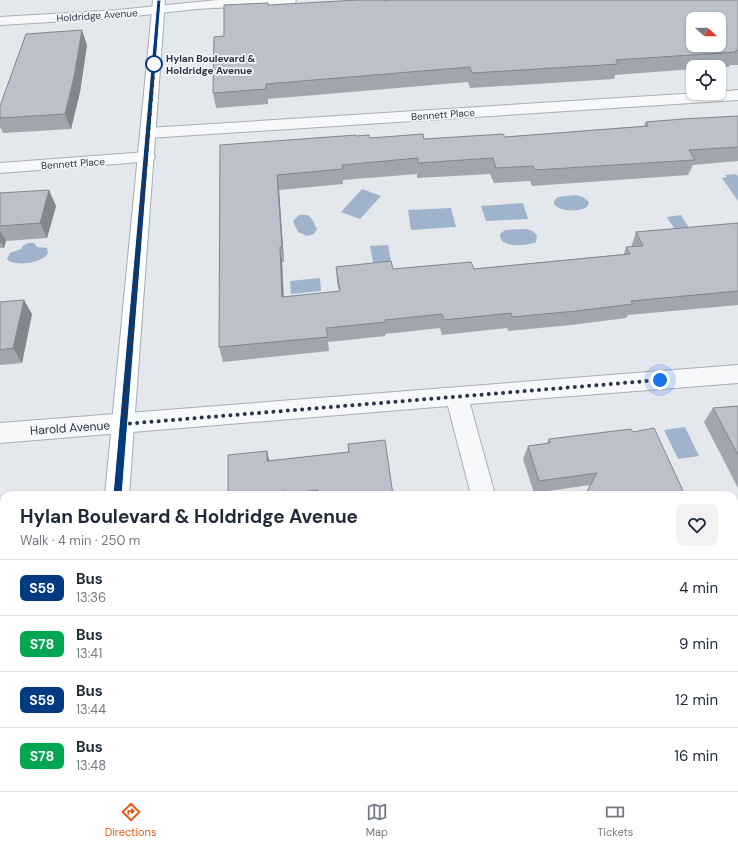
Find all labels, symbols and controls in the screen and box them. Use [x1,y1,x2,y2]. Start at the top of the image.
street label: Holdridge Avenue [56,6,138,25]
north arrow [686,12,726,52]
map controls [686,12,726,100]
place label: Hylan Boulevard & Holdridge Avenue [166,52,255,77]
marker: Hylan Boulevard & Holdridge Avenue [145,55,163,73]
button: locate [686,60,726,100]
street label: Bennett Place [411,106,476,123]
street label: Bennett Place [41,155,106,172]
your location [650,370,670,390]
street label: Harold Avenue [29,417,111,439]
text: Hylan Boulevard & Holdridge Avenue [20,504,358,529]
button: heart [676,504,718,546]
text: Walk · 4 min · 250 m [20,532,140,549]
text: Bus [76,569,103,589]
text: 4 min [679,578,718,598]
text: S59 [29,579,55,597]
text: 13:36 [76,589,106,606]
text: Bus [76,625,103,645]
text: 9 min [679,634,718,654]
text: S78 [30,635,54,653]
text: 13:41 [76,645,102,662]
text: Bus [76,681,103,701]
text: 12 min [675,690,718,710]
text: S59 [29,691,55,709]
text: 13:44 [76,701,106,718]
text: Bus [76,737,103,757]
text: 16 min [674,746,718,766]
text: S78 [30,747,54,765]
text: 13:48 [76,757,106,774]
tab: Directions [105,801,156,839]
tab: Map [366,801,388,839]
tab: Tickets [597,801,633,839]

